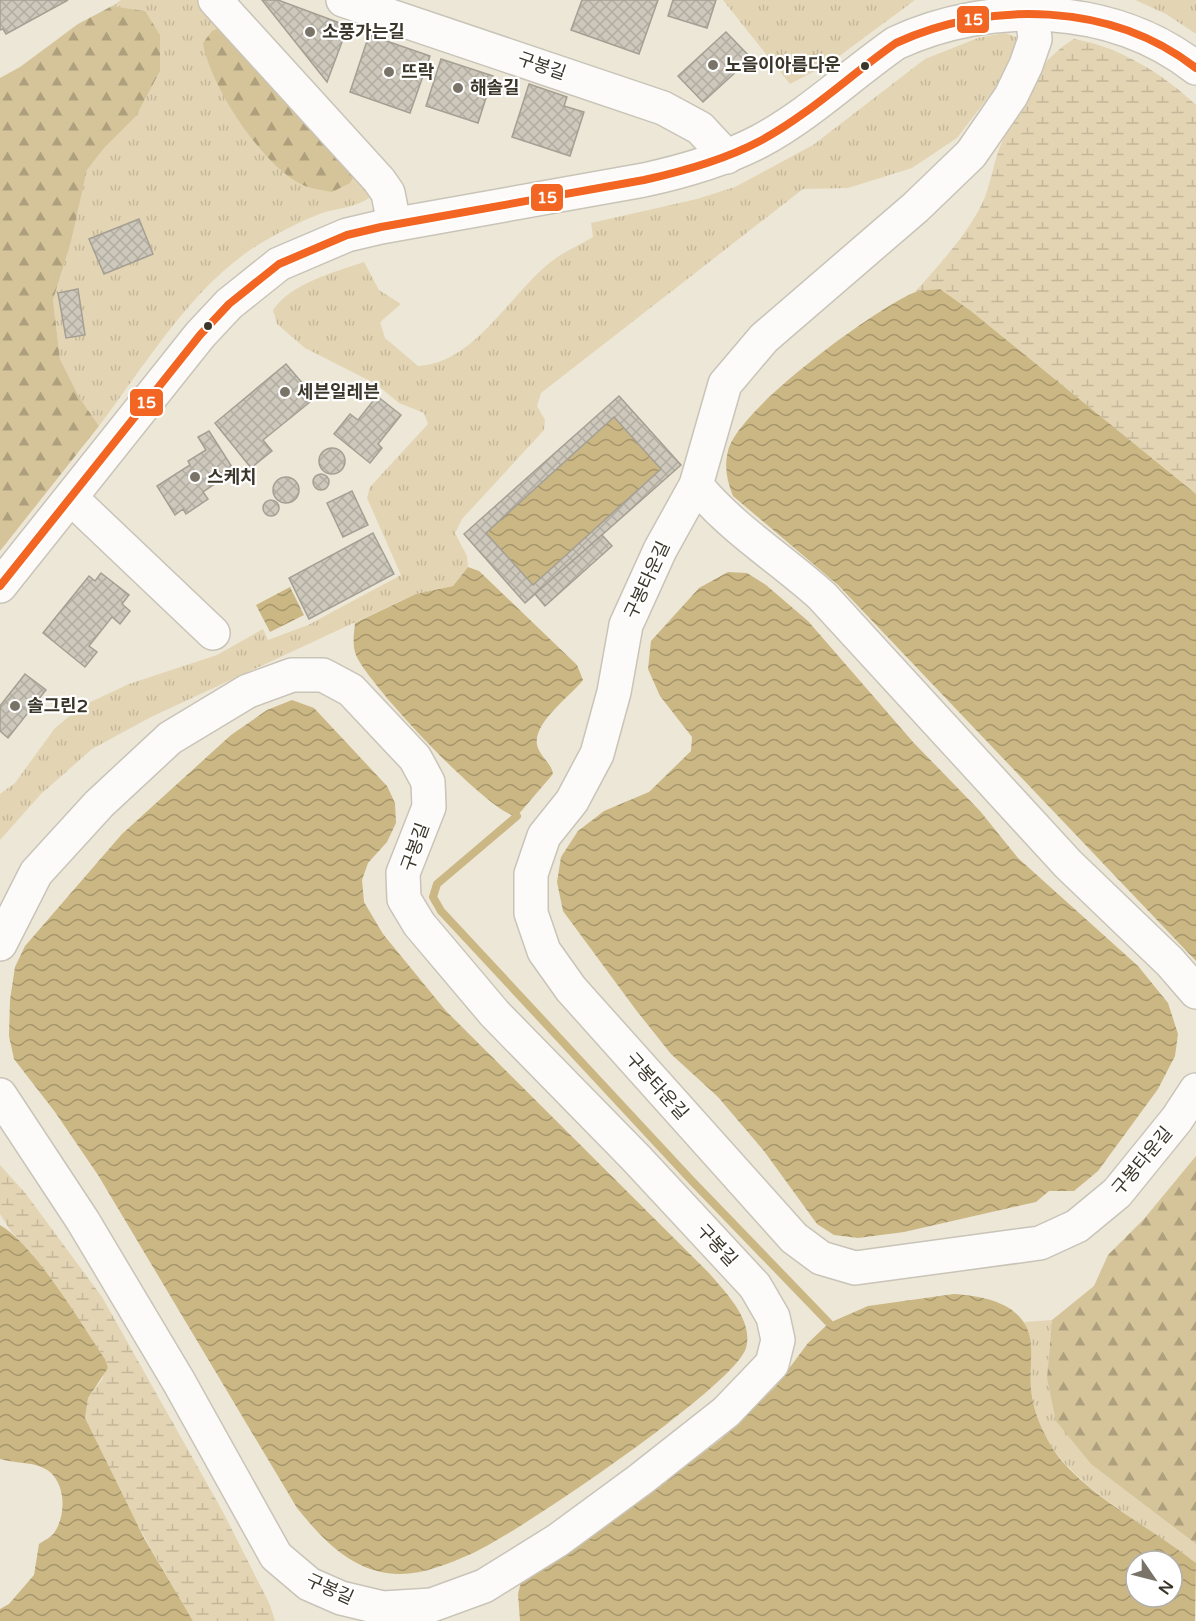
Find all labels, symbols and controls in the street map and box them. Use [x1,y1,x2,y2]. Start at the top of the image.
line badge: 15 [956,5,990,34]
text: 15 [963,10,983,30]
place label: 소풍가는길 [322,21,405,43]
marker: 소풍가는길 [303,25,317,39]
street label: 구봉길 [515,48,569,84]
place label: 노을이아름다운 [725,54,841,76]
marker: 노을이아름다운 [706,58,720,72]
unlabelled marker [859,60,871,72]
place label: 뜨락 [401,61,435,83]
marker: 뜨락 [382,65,396,79]
place label: 해솔길 [470,77,520,99]
marker: 해솔길 [451,81,465,95]
line badge: 15 [530,183,564,212]
text: 15 [537,188,557,208]
unlabelled marker [202,320,214,332]
place label: 세븐일레븐 [297,381,380,403]
marker: 세븐일레븐 [278,385,292,399]
line badge: 15 [129,388,164,417]
text: 15 [136,393,156,413]
place label: 스케치 [207,466,257,488]
marker: 스케치 [188,470,202,484]
street label: 구봉타운길 [620,538,674,622]
place label: 솔그린2 [27,695,88,717]
marker: 솔그린2 [8,699,22,713]
street label: 구봉길 [396,820,434,874]
street label: 구봉타운길 [621,1048,693,1124]
street label: 구봉타운길 [1107,1122,1177,1200]
street label: 구봉길 [692,1219,742,1271]
north arrow [1124,1549,1184,1609]
street label: 구봉길 [303,1569,357,1609]
text: N [1154,1576,1177,1598]

